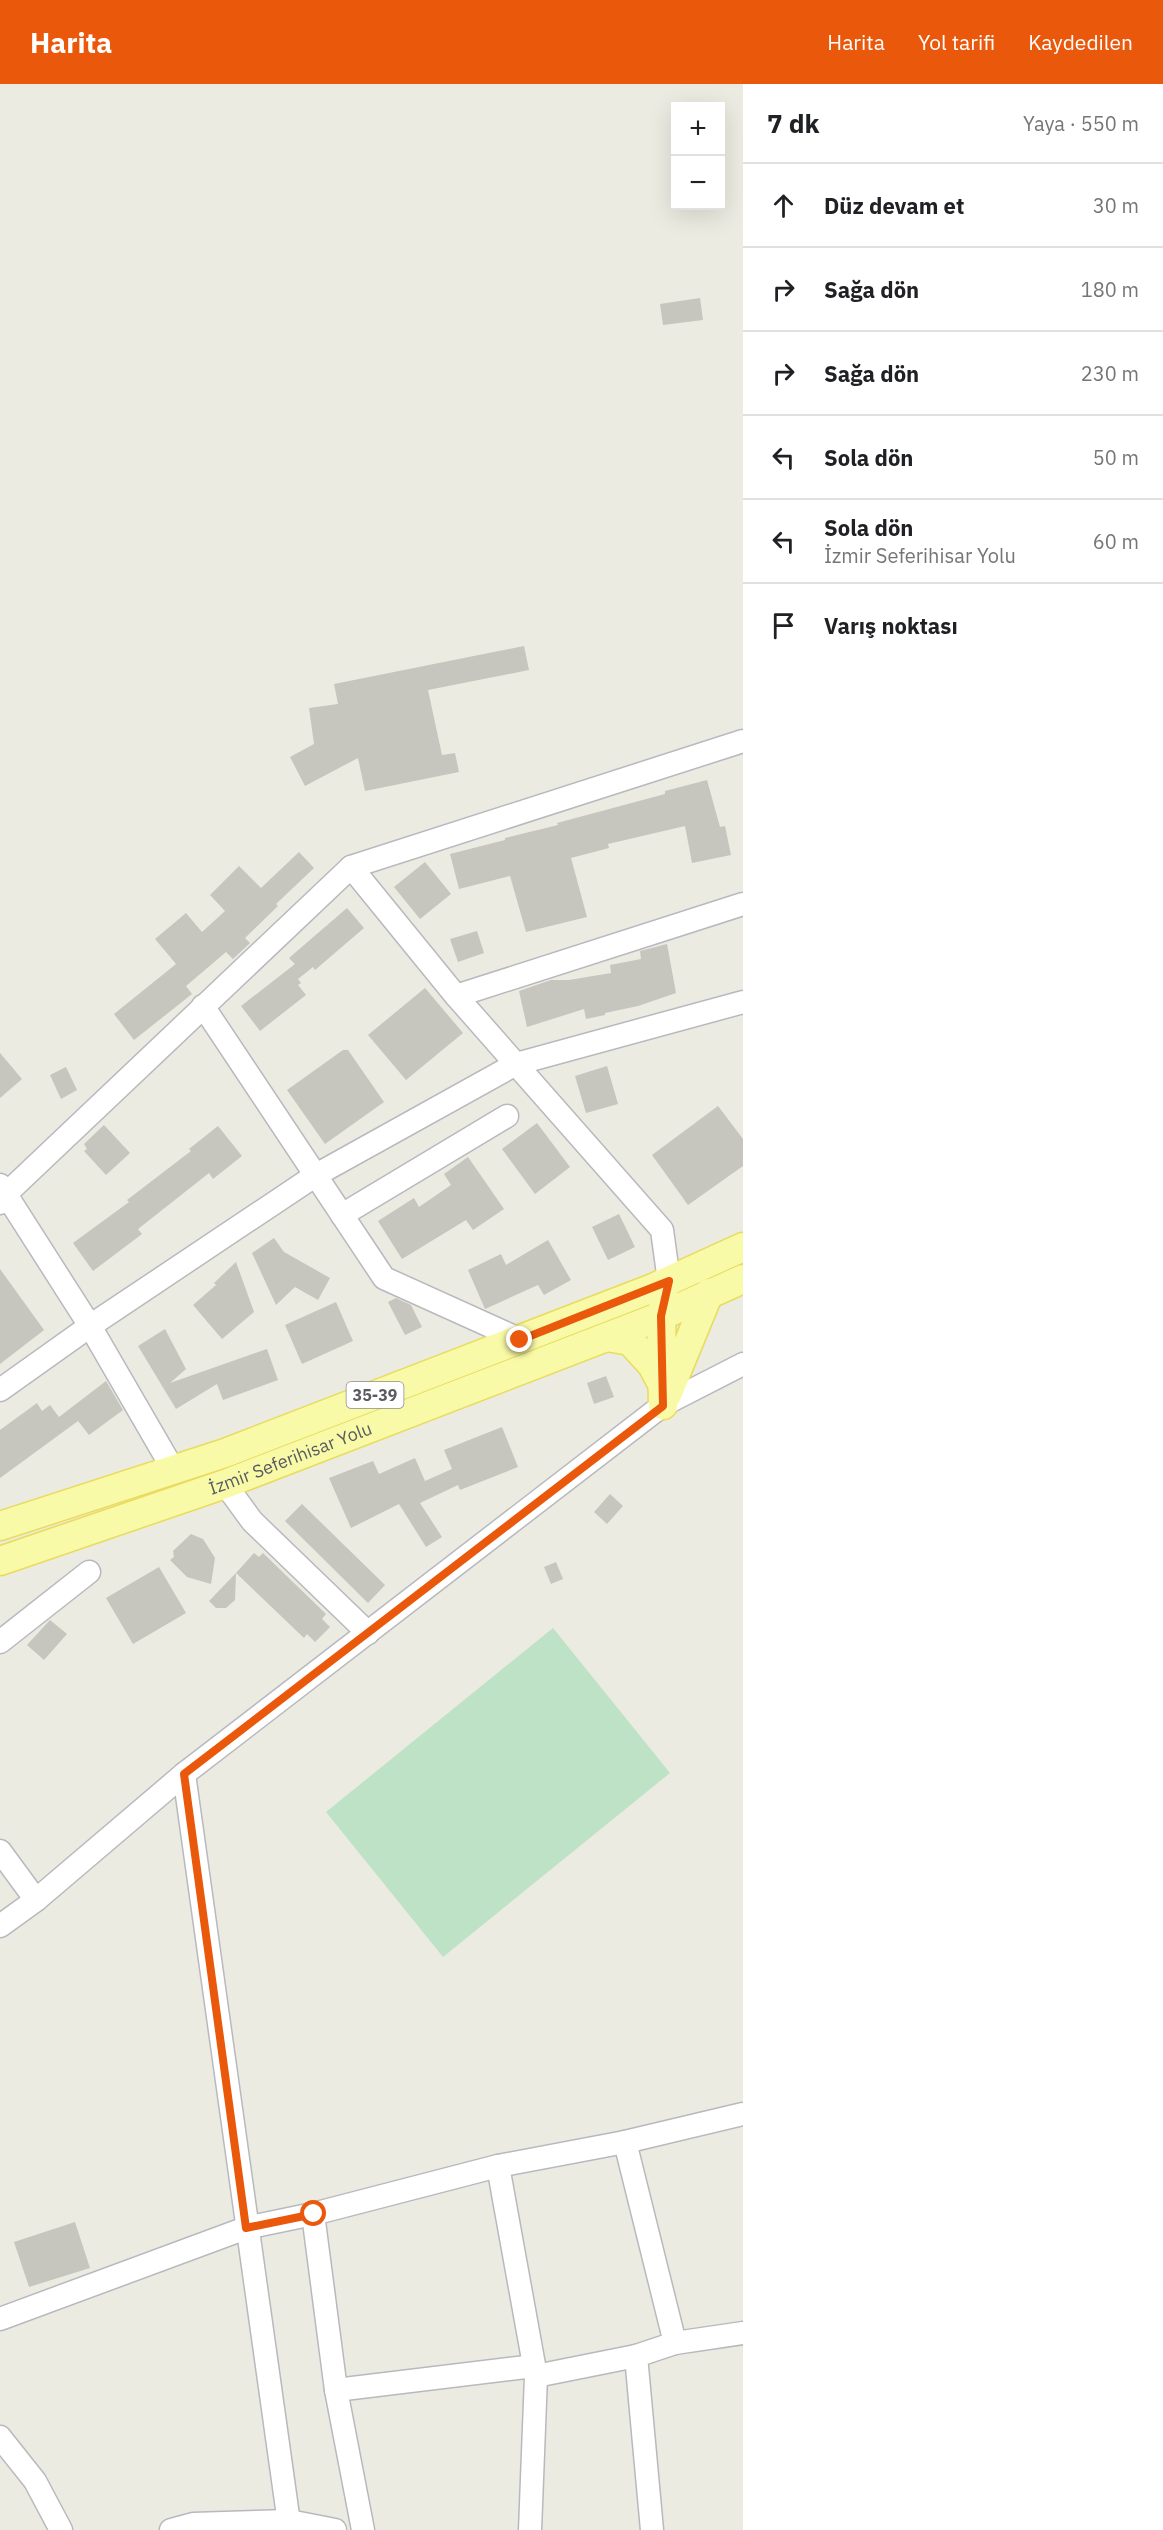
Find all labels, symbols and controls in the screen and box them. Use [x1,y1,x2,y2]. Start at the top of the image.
text: Harita [30,24,112,61]
text: Harita [827,28,885,56]
text: Yol tarifi [918,28,995,56]
text: Kaydedilen [1028,28,1133,56]
map controls [671,102,725,210]
button: + [671,102,725,156]
text: 7 dk [767,106,820,140]
text: Yaya · 550 m [1023,110,1139,137]
button: − [671,156,725,210]
icon: ahead [767,189,800,222]
text: Düz devam et [824,191,964,220]
text: 30 m [1093,192,1139,219]
icon: right [767,273,800,306]
text: Sağa dön [824,275,919,304]
text: 180 m [1081,276,1139,303]
icon: right [767,357,800,390]
text: Sağa dön [824,359,919,388]
text: 230 m [1081,360,1139,387]
icon: left [767,441,800,474]
text: Sola dön [824,443,913,472]
text: 50 m [1093,444,1139,471]
text: Sola dön [824,513,913,542]
icon: left [767,525,800,558]
text: 60 m [1093,528,1139,555]
text: İzmir Seferihisar Yolu [824,542,1016,569]
icon: arrive [767,609,800,642]
text: Varış noktası [824,611,958,640]
route end [506,1326,532,1352]
road number: 35-39 [346,1382,404,1408]
street label: İzmir Seferihisar Yolu [206,1417,375,1500]
route start [300,2200,326,2226]

